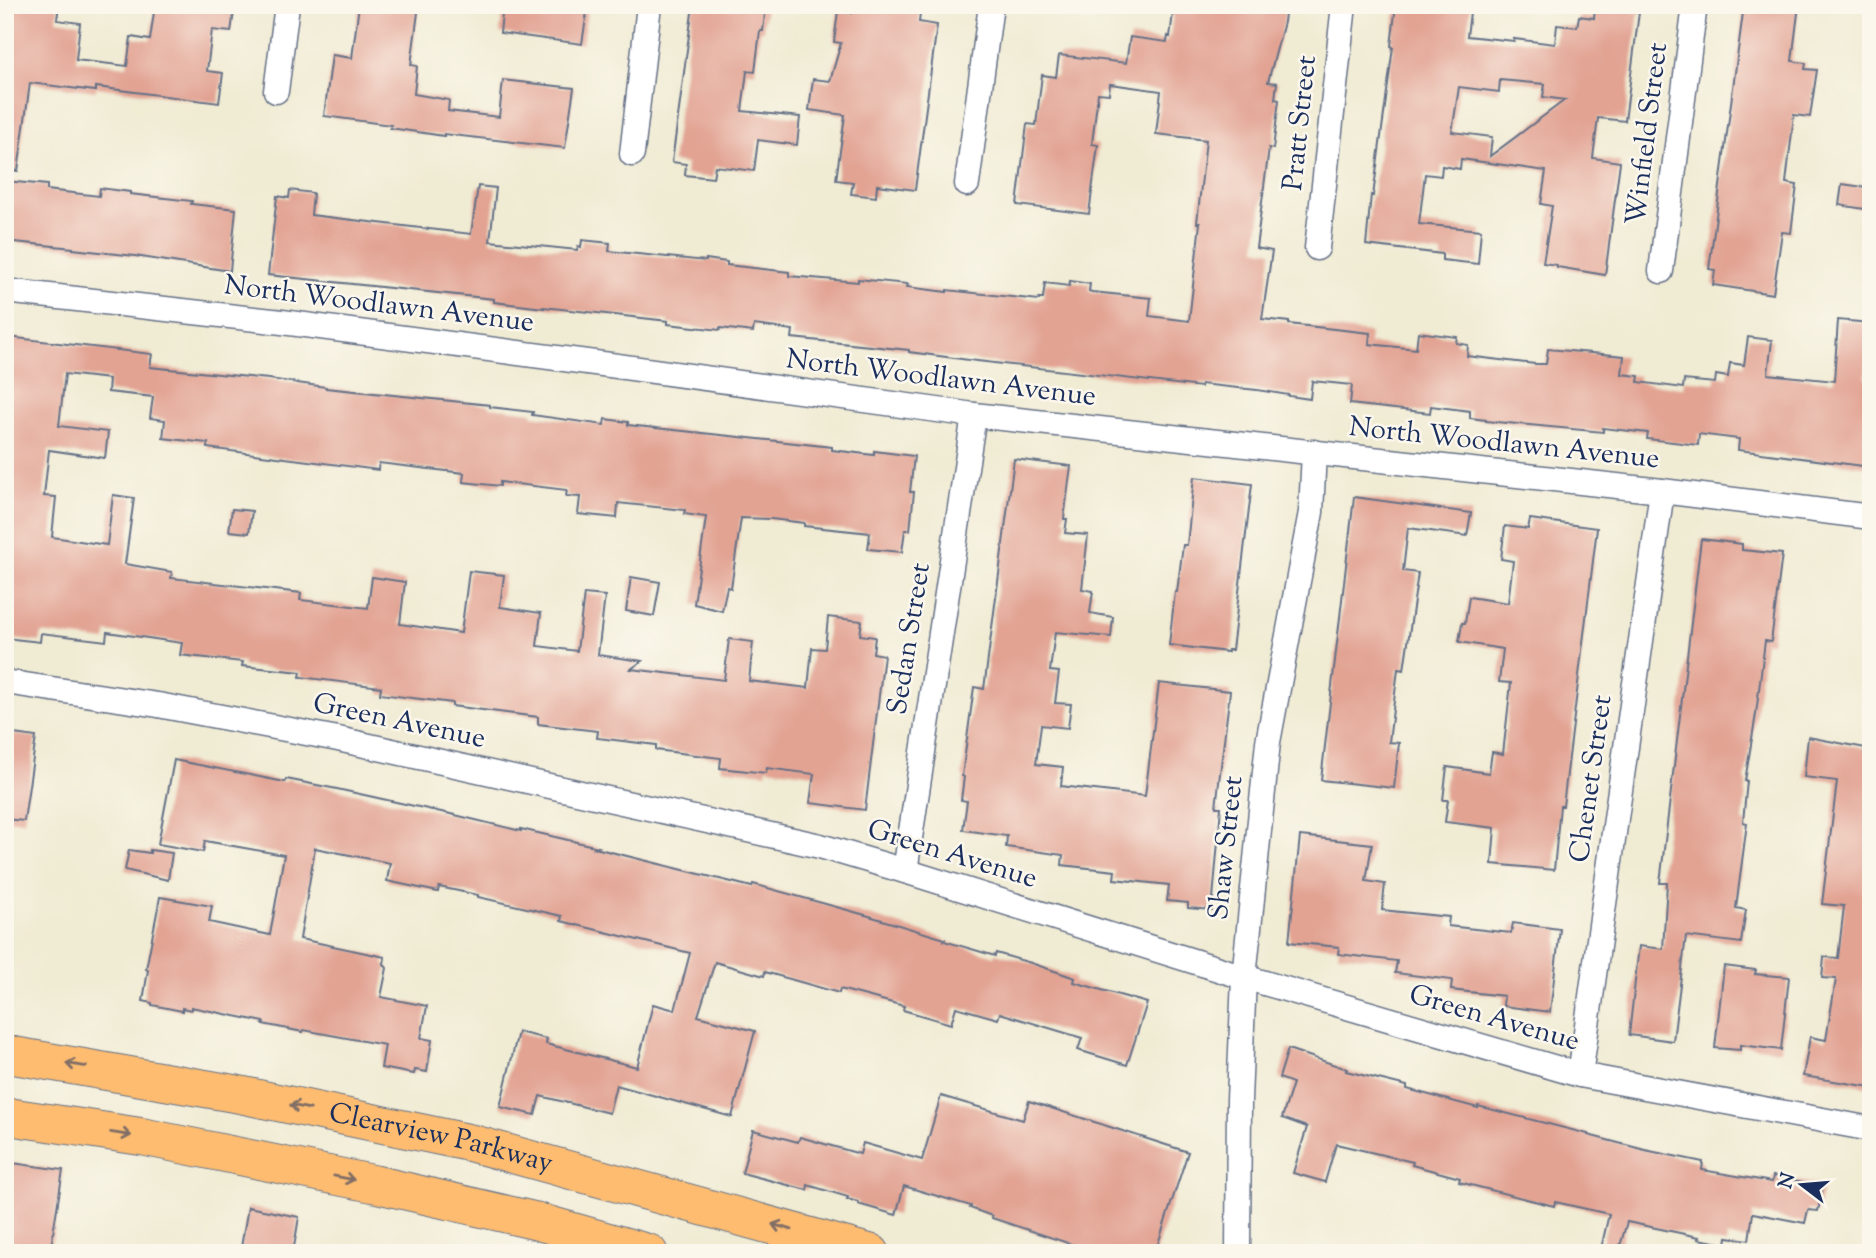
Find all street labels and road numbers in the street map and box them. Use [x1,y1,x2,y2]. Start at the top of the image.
street label: Winfield Street [1617,40,1679,228]
street label: Pratt Street [1274,53,1328,193]
street label: North Woodlawn Avenue [222,266,536,344]
street label: North Woodlawn Avenue [784,340,1098,418]
street label: North Woodlawn Avenue [1347,408,1661,480]
street label: Sedan Street [878,560,942,718]
street label: Green Avenue [309,684,489,760]
street label: Chenet Street [1560,692,1624,865]
street label: Shaw Street [1200,773,1255,922]
street label: Green Avenue [862,810,1042,900]
street label: Green Avenue [1404,976,1584,1062]
street label: Clearview Parkway [325,1094,557,1185]

